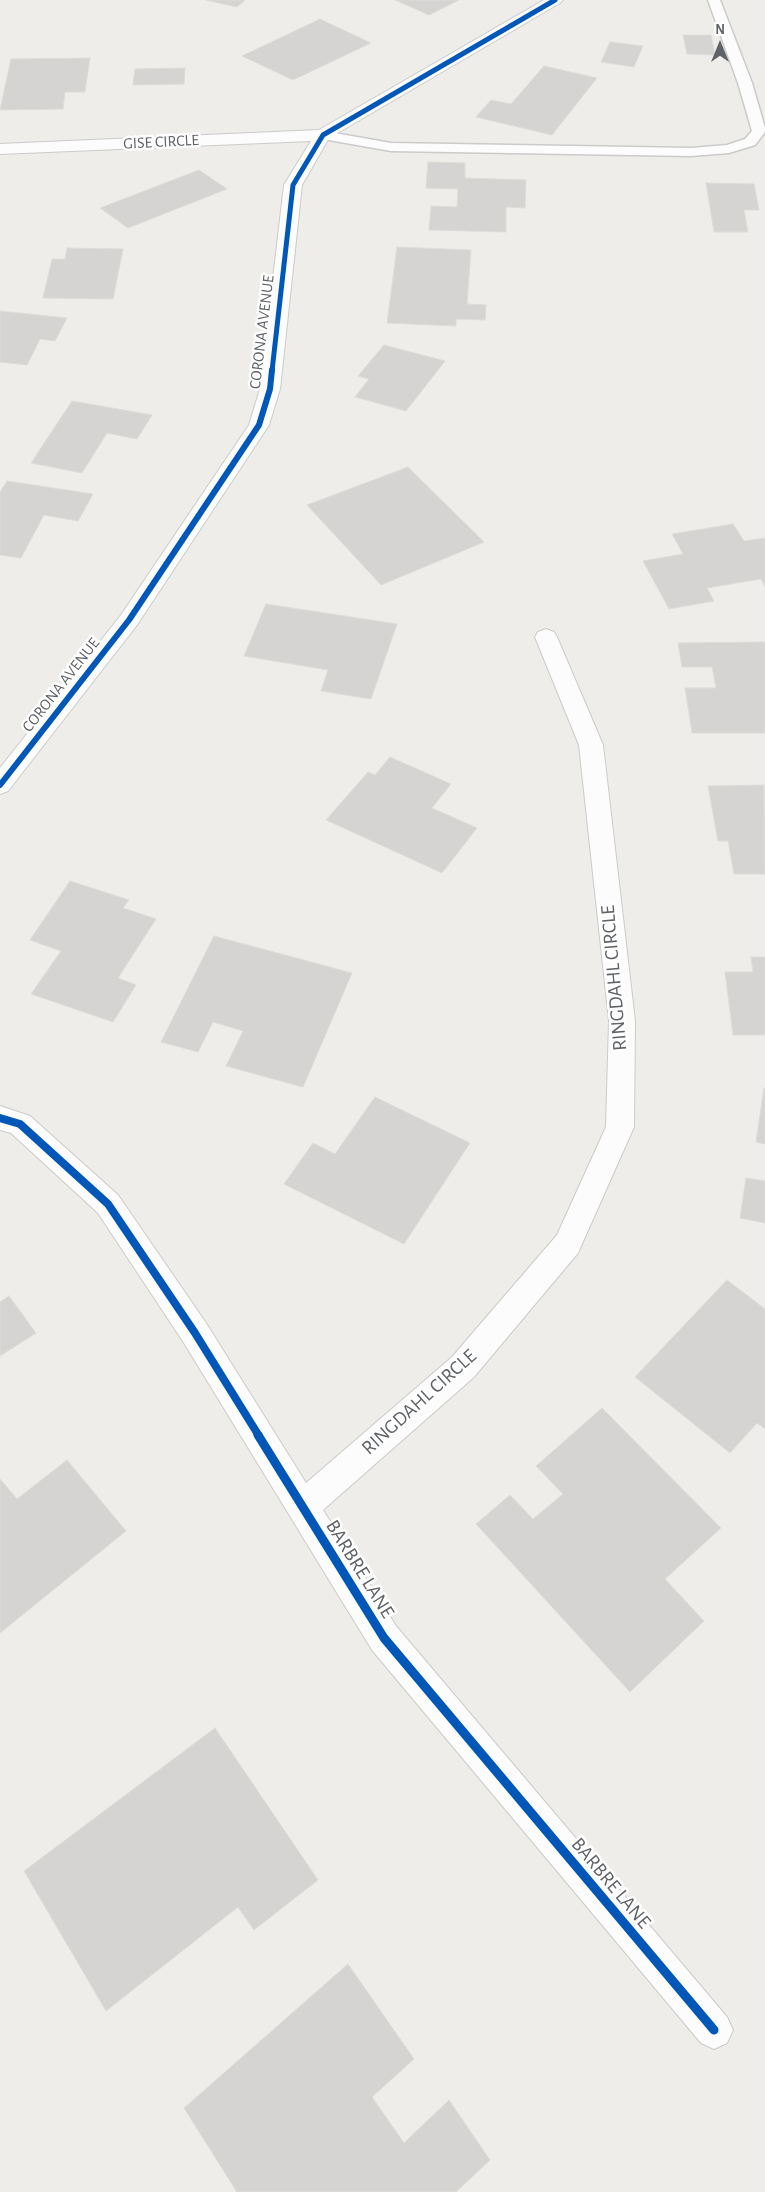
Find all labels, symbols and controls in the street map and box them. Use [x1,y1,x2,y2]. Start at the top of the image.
north arrow [695,20,745,70]
text: N [715,23,725,37]
street label: GISE CIRCLE [123,130,199,154]
street label: CORONA AVENUE [245,274,279,390]
street label: CORONA AVENUE [18,634,104,736]
street label: RINGDAHL CIRCLE [596,904,632,1052]
street label: RINGDAHL CIRCLE [357,1344,481,1460]
street label: BARBRE LANE [320,1515,400,1623]
street label: BARBRE LANE [566,1833,656,1933]

